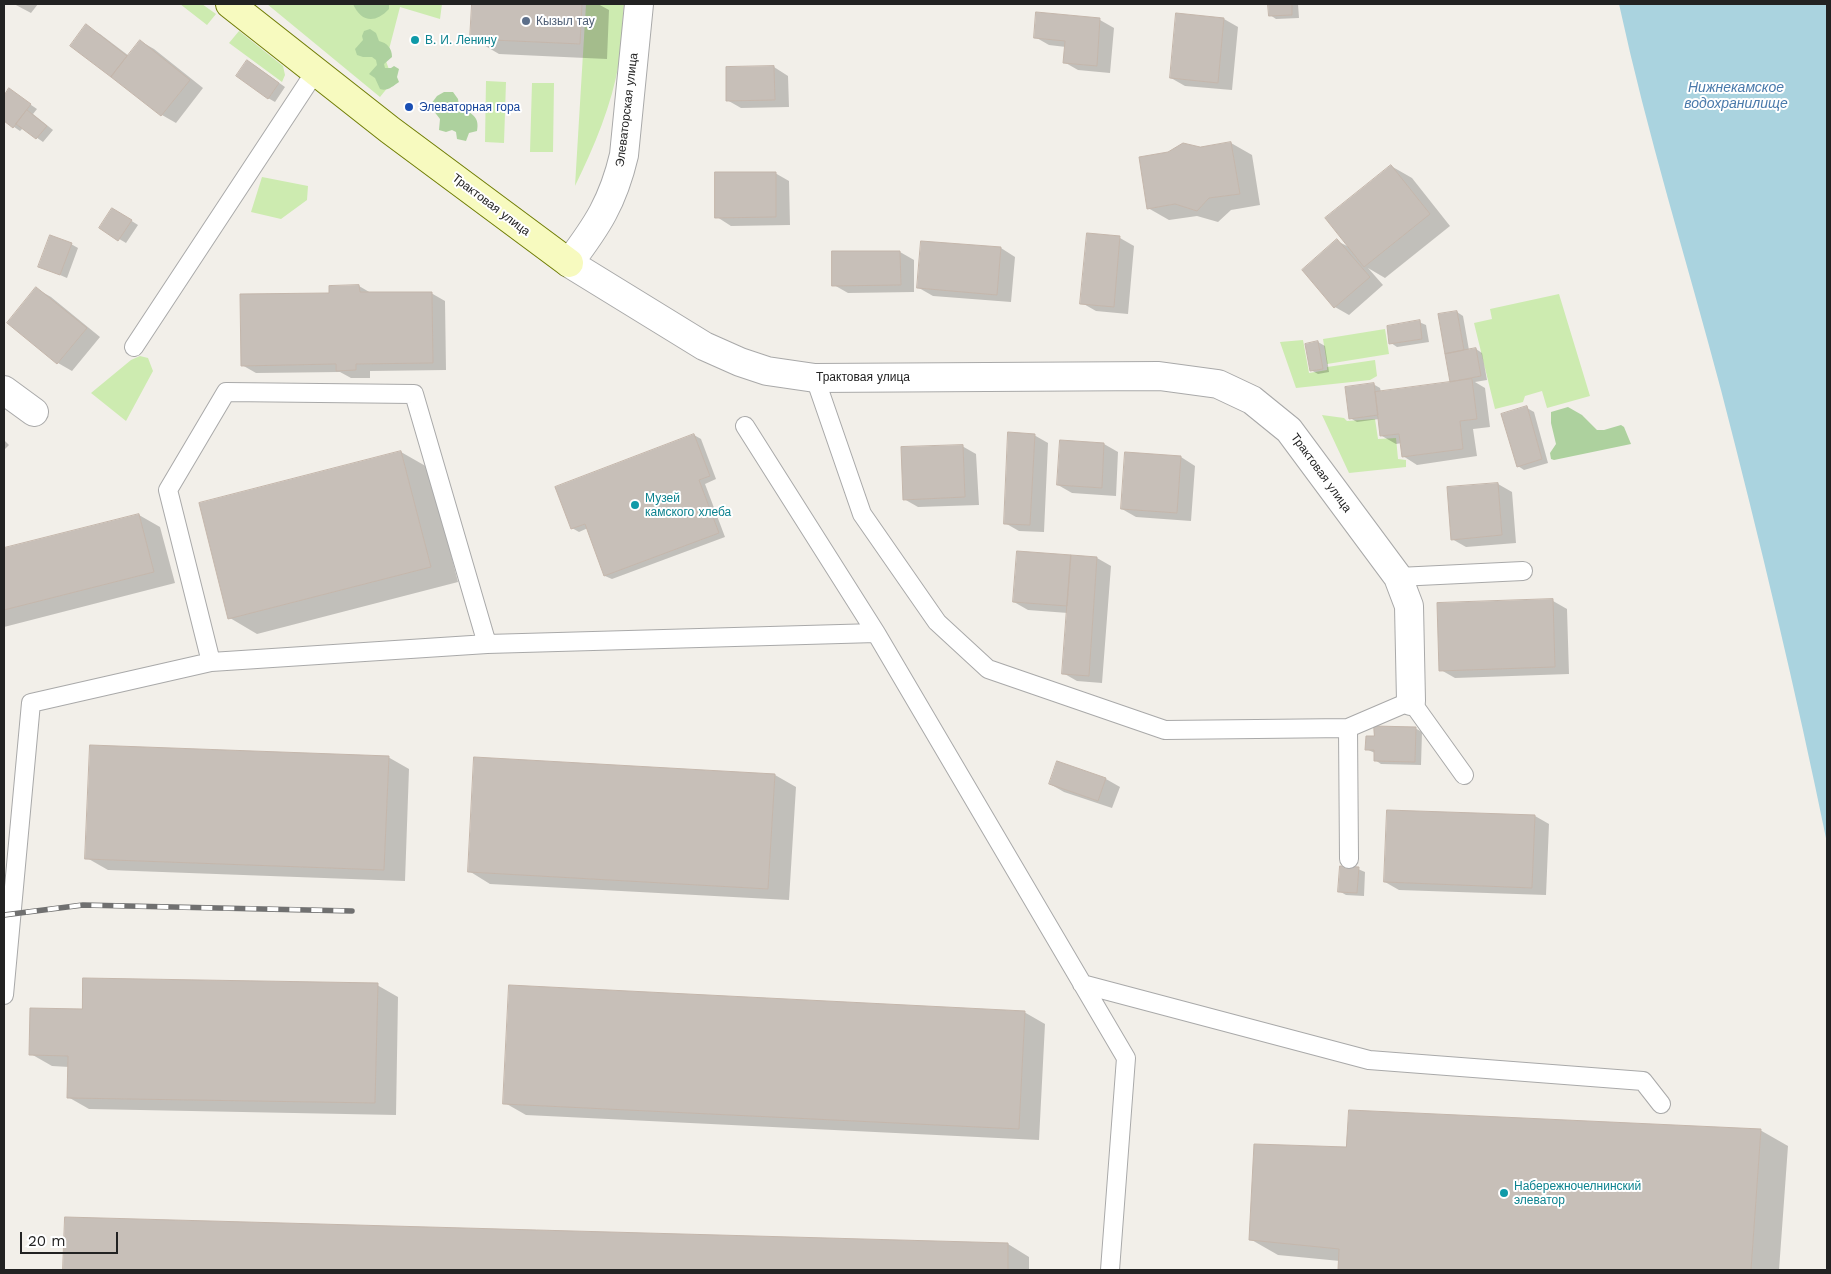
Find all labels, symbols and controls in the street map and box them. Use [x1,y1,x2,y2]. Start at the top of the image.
place label: Кызыл тау [536,14,595,28]
marker: Кызыл тау [520,15,532,27]
place label: В. И. Ленину [425,33,497,47]
marker: В. И. Ленину [409,34,421,46]
street label: Элеваторская улица [613,52,641,168]
water label: Нижнекамское водохранилище [1684,80,1788,112]
place label: Элеваторная гора [419,100,520,114]
marker: Элеваторная гора [403,101,415,113]
street label: Трактовая улица [449,171,533,239]
street label: Трактовая улица [816,370,910,384]
street label: Трактовая улица [1288,431,1354,515]
place label: Музей камского хлеба [645,491,731,519]
marker: Музей камского хлеба [629,499,641,511]
place label: Набережночелнинский элеватор [1514,1179,1641,1207]
marker: Набережночелнинский элеватор [1498,1187,1510,1199]
scale bar [22,1222,120,1254]
text: 20 m [28,1232,66,1250]

